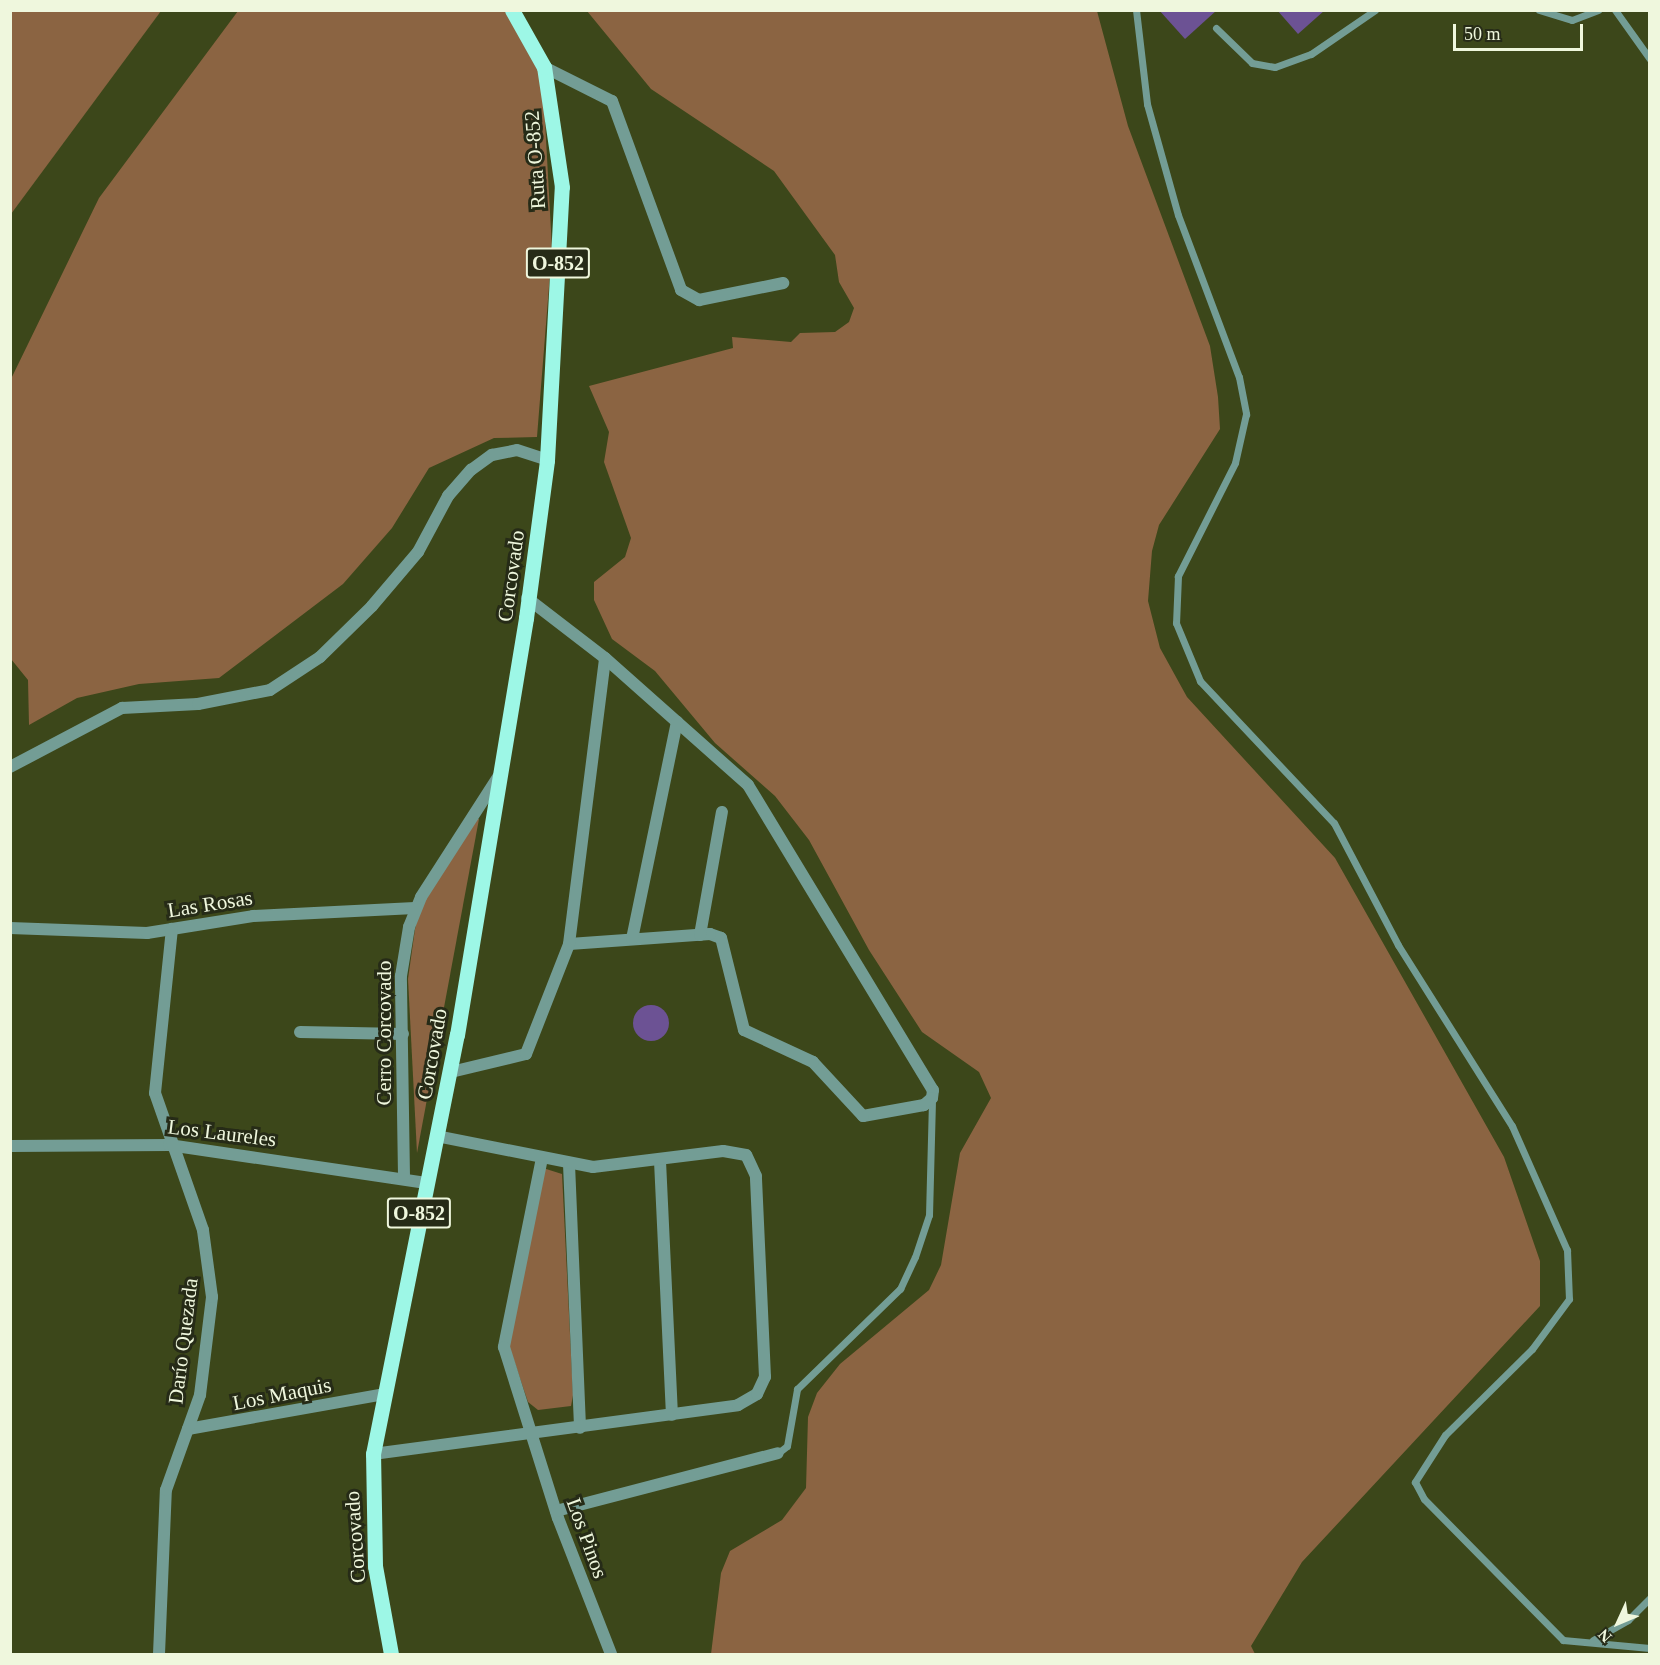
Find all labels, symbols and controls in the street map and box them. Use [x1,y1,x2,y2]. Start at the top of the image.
scale bar [1456,12,1586,50]
text: 50 m [1464,24,1501,44]
street label: Ruta O-852 [519,110,551,210]
road number: O-852 [525,246,591,280]
street label: Corcovado [492,529,530,623]
street label: Las Rosas [166,885,254,923]
street label: Cerro Corcovado [371,960,397,1106]
street label: Corcovado [412,1006,452,1102]
street label: Los Laureles [166,1114,278,1152]
road number: O-852 [386,1196,452,1230]
street label: Darío Quezada [163,1277,203,1405]
street label: Los Maquis [231,1372,333,1416]
street label: Corcovado [339,1490,371,1584]
street label: Los Pinos [561,1494,613,1582]
north arrow [1588,1593,1648,1653]
text: N [1595,1626,1615,1646]

